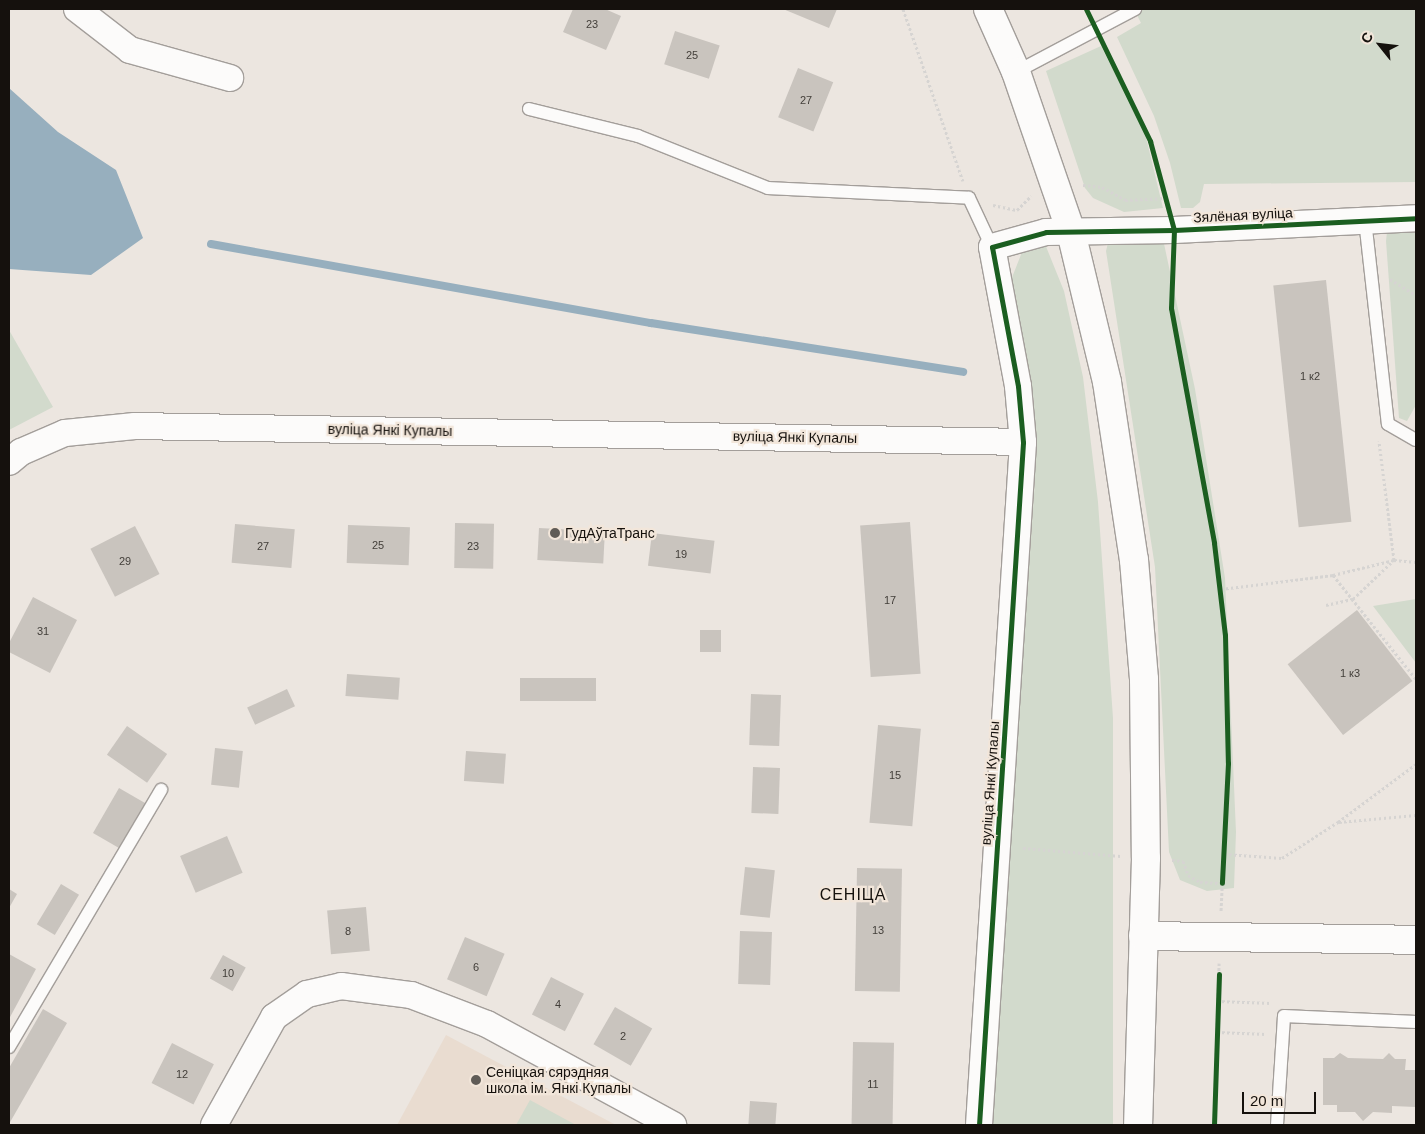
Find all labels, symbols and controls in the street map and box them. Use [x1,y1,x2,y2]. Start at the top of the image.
house number: 23 [586,17,598,31]
north arrow [1355,20,1405,70]
text: С [1357,29,1376,46]
house number: 25 [686,48,698,62]
house number: 27 [800,93,812,107]
street label: Зялёная вуліца [1193,204,1293,226]
house number: 1 к2 [1300,369,1320,383]
street label: вуліца Янкі Купалы [328,421,452,439]
street label: вуліца Янкі Купалы [733,428,857,446]
place label: ГудАўтаТранс [565,525,655,541]
marker: ГудАўтаТранс [549,527,561,539]
house number: 25 [372,538,384,552]
house number: 27 [257,539,269,553]
house number: 23 [467,539,479,553]
house number: 19 [675,547,687,561]
house number: 29 [119,554,131,568]
house number: 17 [884,593,896,607]
house number: 31 [37,624,49,638]
house number: 1 к3 [1340,666,1360,680]
street label: вуліца Янкі Купалы [977,720,1003,846]
house number: 15 [889,768,901,782]
district label: СЕНІЦА [819,885,887,905]
house number: 13 [872,923,884,937]
house number: 8 [345,924,351,938]
house number: 6 [473,960,479,974]
house number: 10 [222,966,234,980]
house number: 4 [555,997,561,1011]
house number: 2 [620,1029,626,1043]
place label: Сеніцкая сярэдняя школа ім. Янкі Купалы [486,1064,631,1096]
house number: 12 [176,1067,188,1081]
marker: Сеніцкая сярэдняя школа ім. Янкі Купалы [470,1074,482,1086]
house number: 11 [867,1077,879,1091]
scale bar [1245,1082,1319,1114]
text: 20 m [1250,1092,1283,1109]

